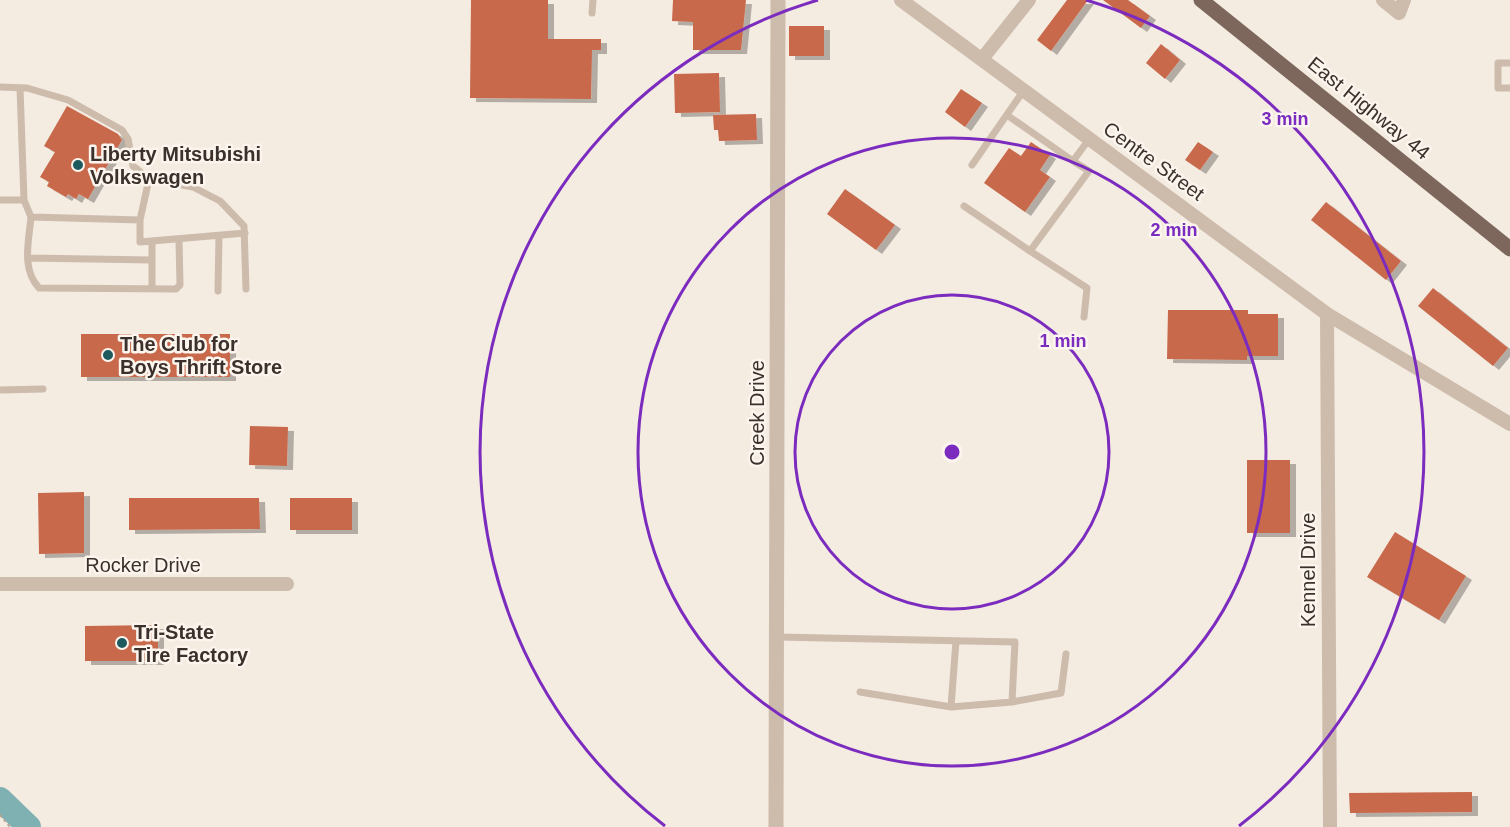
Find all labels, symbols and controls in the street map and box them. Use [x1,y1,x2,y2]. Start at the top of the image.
street label: East Highway 44 [1304,52,1434,164]
text: 3 min [1261,109,1309,129]
street label: Centre Street [1099,117,1209,205]
place label: Liberty Mitsubishi Volkswagen [90,143,261,188]
marker: Liberty Mitsubishi Volkswagen [71,158,85,172]
text: 2 min [1150,220,1198,240]
text: 1 min [1039,331,1087,351]
place label: The Club for Boys Thrift Store [120,333,282,378]
marker: The Club for Boys Thrift Store [101,348,115,362]
street label: Creek Drive [746,360,768,466]
centre of rings [942,442,962,462]
street label: Kennel Drive [1297,513,1319,627]
street label: Rocker Drive [85,554,201,576]
place label: Tri-State Tire Factory [134,621,249,666]
marker: Tri-State Tire Factory [115,636,129,650]

